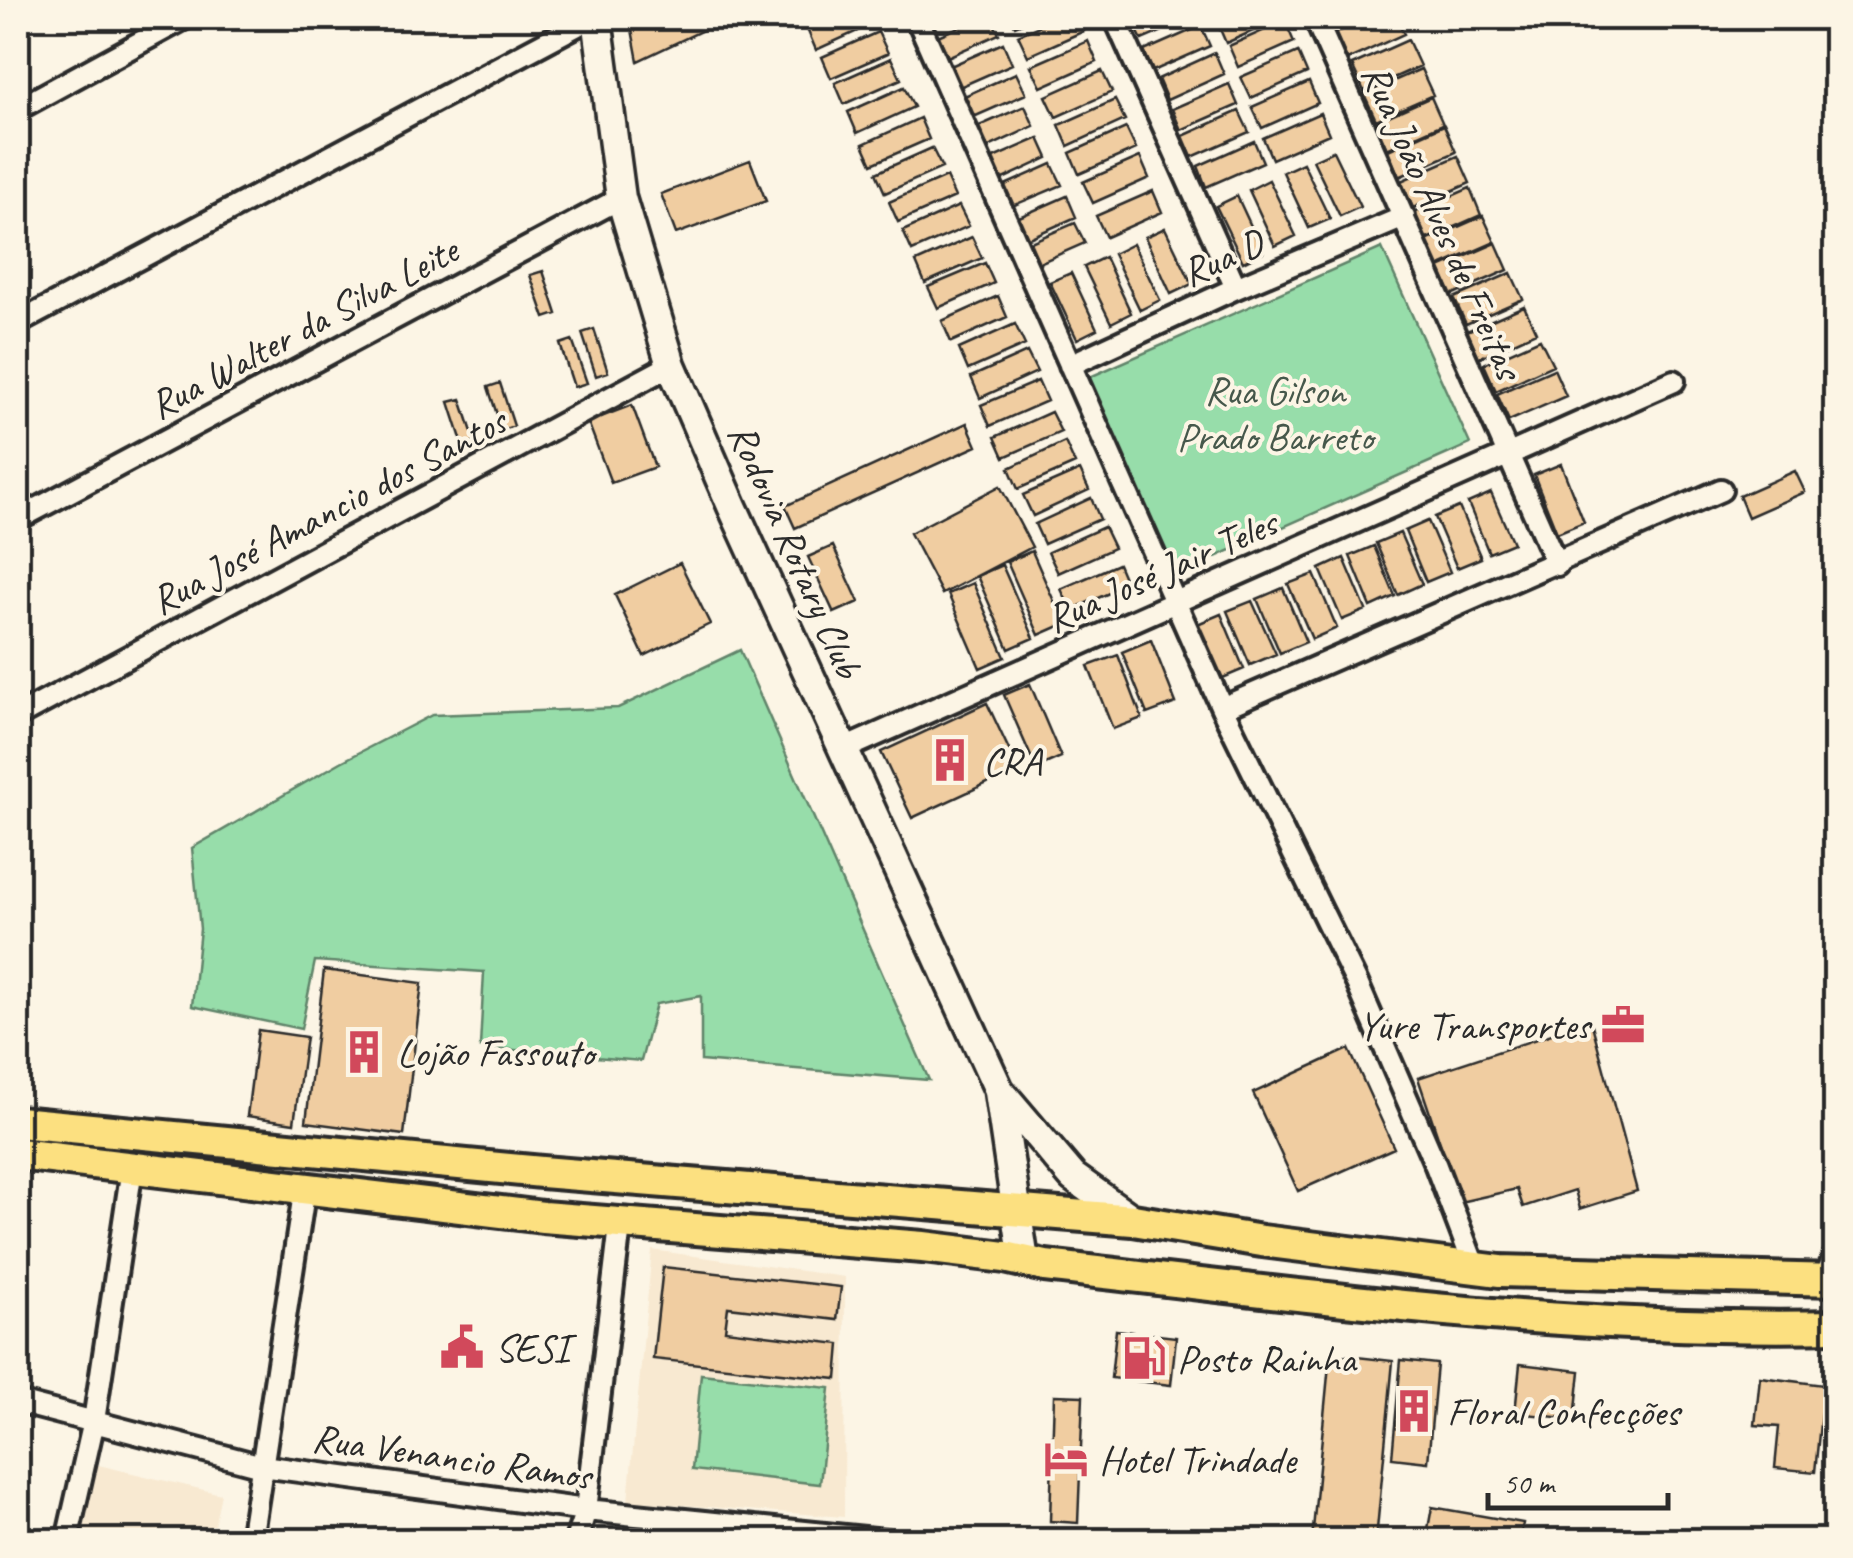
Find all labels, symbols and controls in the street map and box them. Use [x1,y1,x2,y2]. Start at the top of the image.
street label: Rua João Alves de Freitas [1350,56,1535,390]
street label: Rua D [1174,217,1274,298]
street label: Rua Walter da Silva Leite [141,224,469,430]
park label: Rua Gilson Prado Barreto [1177,366,1377,462]
street label: Rua José Amancio dos Santos [142,394,518,626]
street label: Rodovia Rotary Club [717,416,874,688]
street label: Rua José Jair Teles [1038,496,1287,644]
building icon: CRA [926,736,974,784]
place label: CRA [983,736,1043,786]
place label: Yure Transportes [1358,1001,1593,1051]
office icon: Yure Transportes [1599,1001,1647,1049]
building icon: Lojão Fassouto [340,1028,388,1076]
place label: Lojão Fassouto [397,1028,598,1078]
public building icon: SESI [438,1323,486,1371]
place label: SESI [495,1323,577,1373]
fuel station icon: Posto Rainha [1120,1334,1168,1382]
place label: Posto Rainha [1177,1334,1359,1384]
building icon: Floral Confecções [1390,1387,1438,1435]
place label: Floral Confecções [1447,1387,1683,1437]
street label: Rua Venancio Ramos [309,1413,598,1502]
hotel icon: Hotel Trindade [1042,1435,1090,1483]
place label: Hotel Trindade [1099,1435,1299,1485]
scale bar [1488,1448,1668,1510]
text: 50 m [1503,1464,1556,1502]

